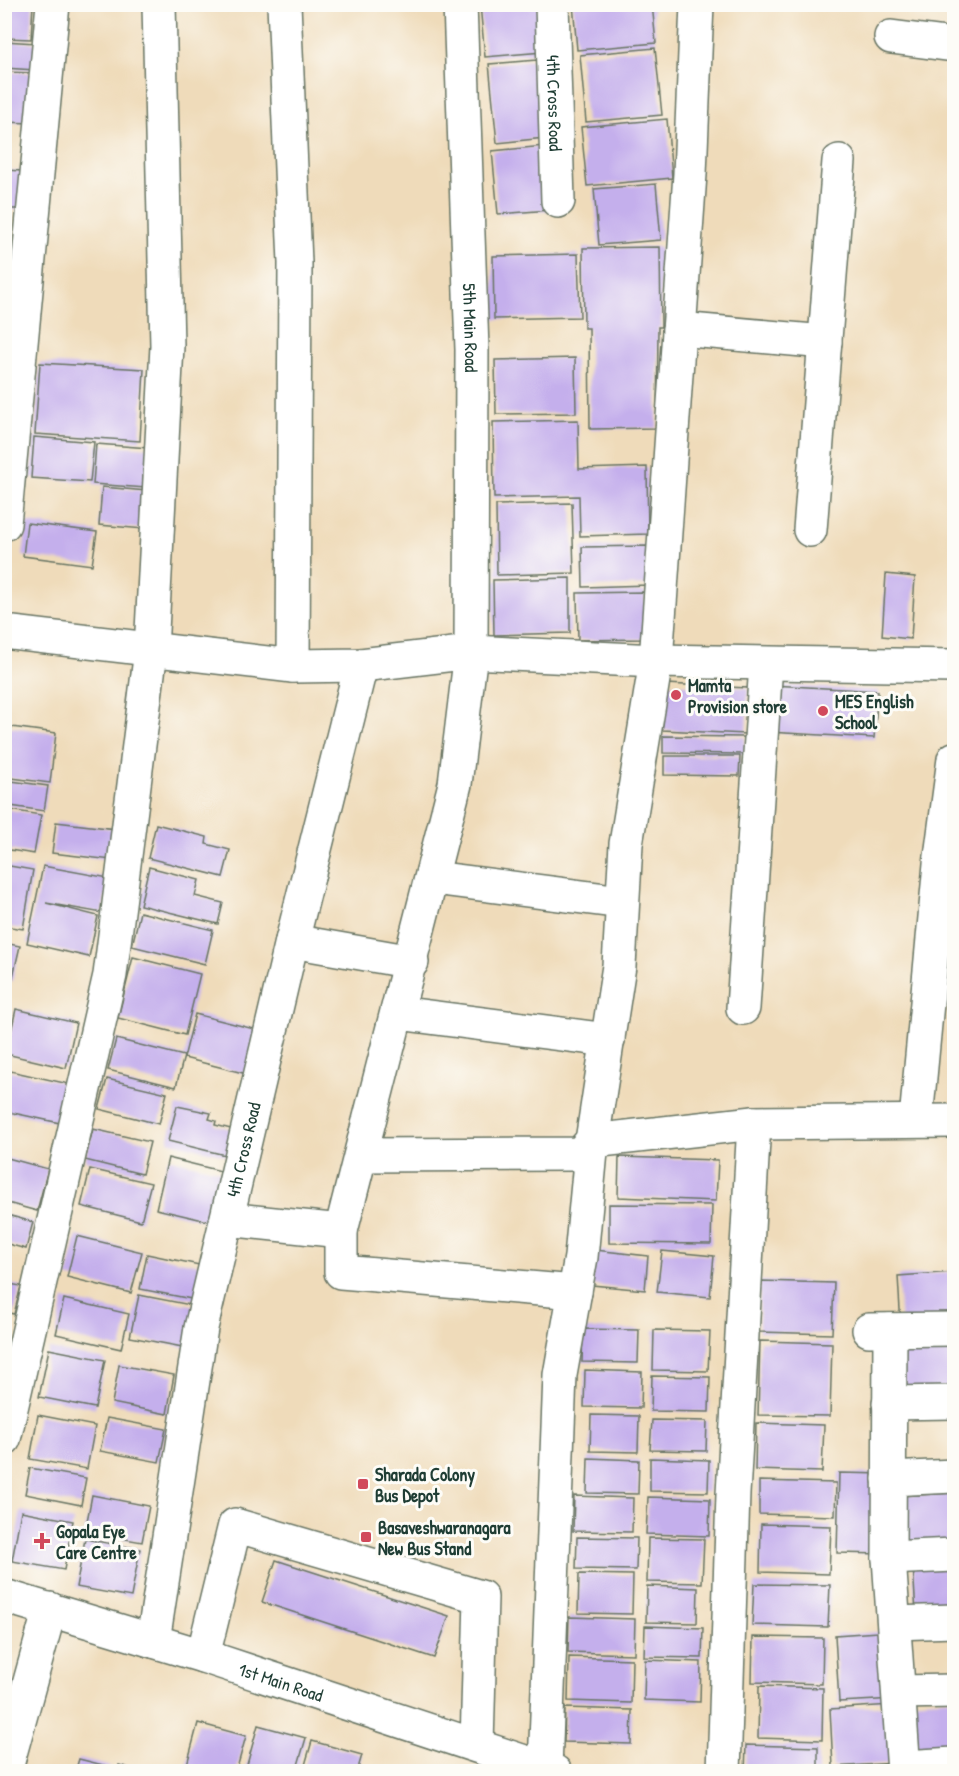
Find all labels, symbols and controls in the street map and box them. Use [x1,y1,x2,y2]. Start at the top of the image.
street label: 4th Cross Road [541,54,569,151]
street label: 5th Main Road [457,283,485,372]
place label: Mamta Provision store [688,673,788,719]
marker: Mamta Provision store [669,688,683,702]
place label: MES English School [835,689,914,735]
marker: MES English School [816,704,830,718]
street label: 4th Cross Road [220,1100,266,1199]
place label: Sharada Colony Bus Depot [375,1462,475,1509]
marker: Sharada Colony Bus Depot [356,1477,370,1491]
place label: Basaveshwaranagara New Bus Stand [378,1515,512,1561]
place label: Gopala Eye Care Centre [56,1519,137,1565]
marker: Basaveshwaranagara New Bus Stand [359,1530,373,1544]
marker: Gopala Eye Care Centre [33,1532,51,1550]
street label: 1st Main Road [236,1656,326,1707]

